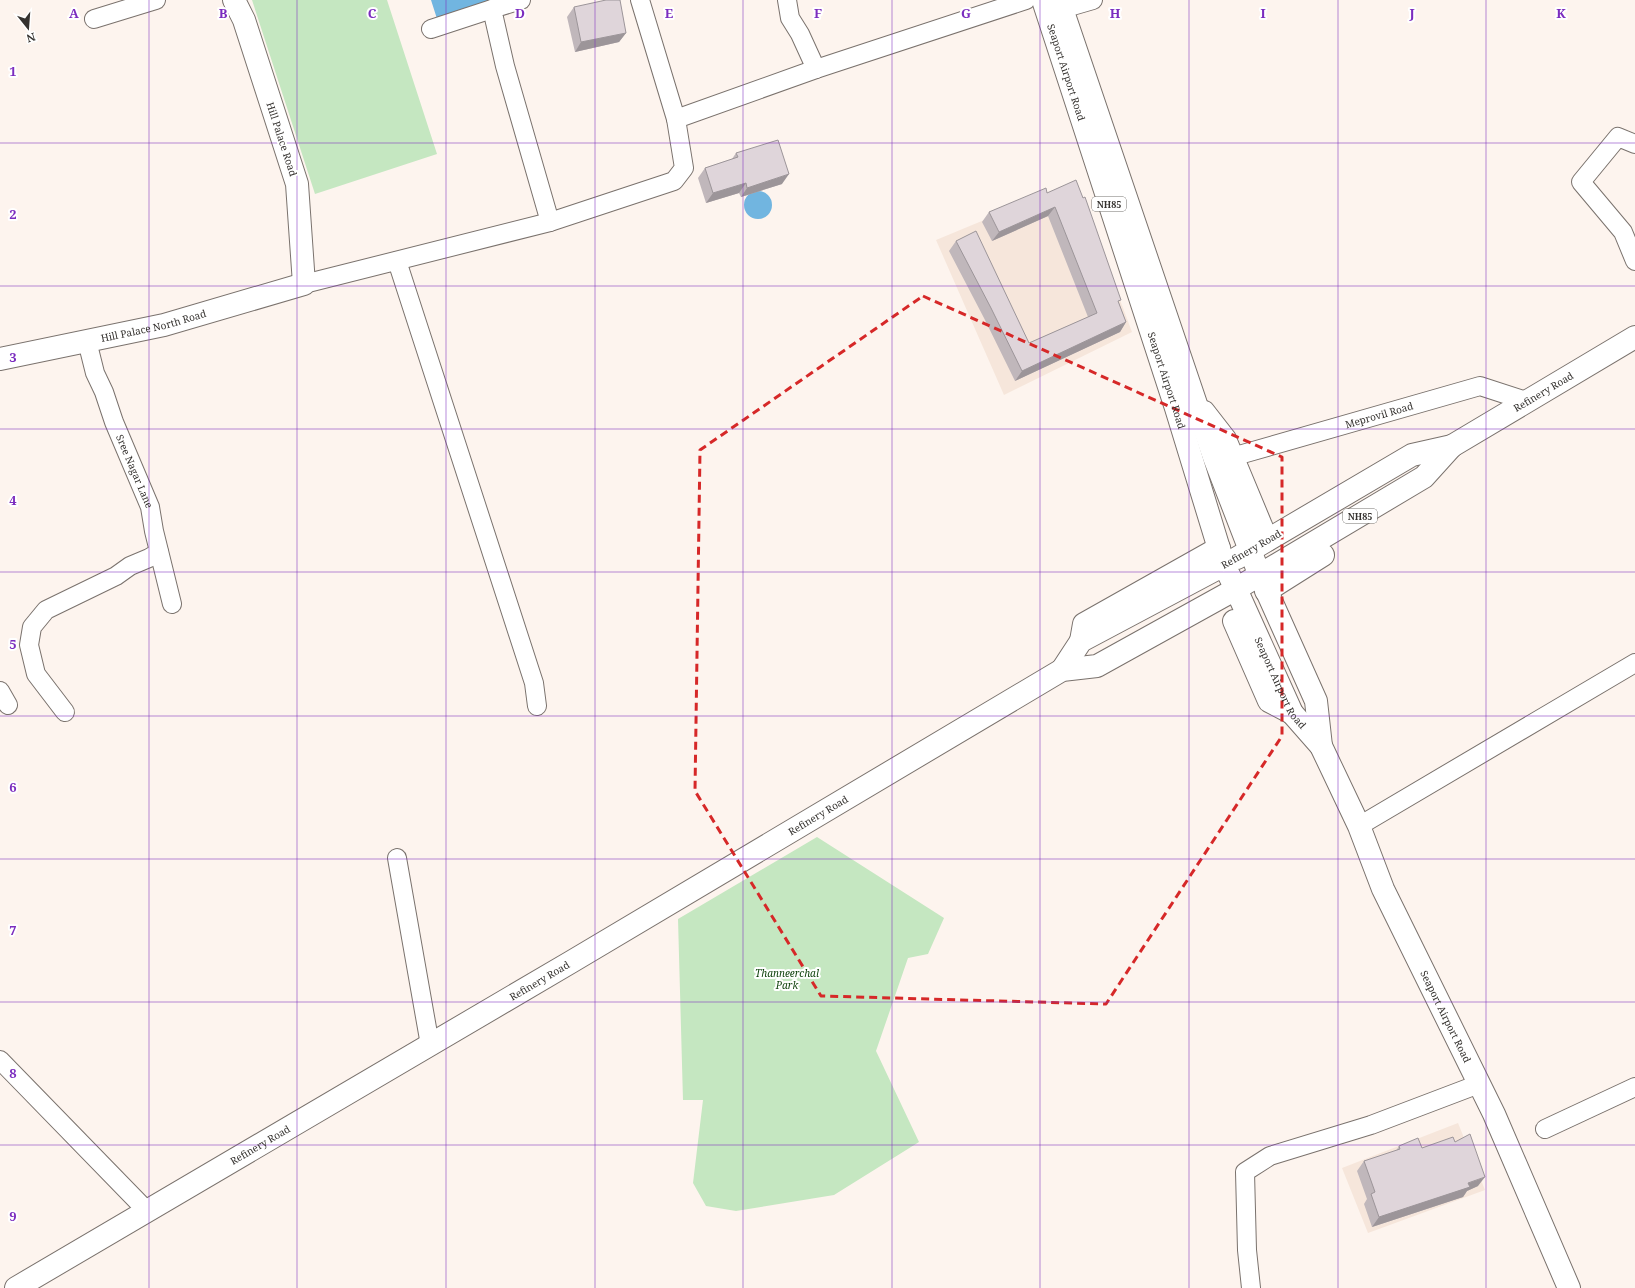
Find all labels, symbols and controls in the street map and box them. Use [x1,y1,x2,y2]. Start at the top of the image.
text: A [69,4,79,22]
text: B [219,4,228,22]
text: C [368,4,377,22]
text: D [515,4,525,22]
text: E [665,4,674,22]
text: F [814,4,822,22]
text: G [961,4,971,22]
text: H [1110,4,1121,22]
text: I [1260,4,1266,22]
text: J [1408,4,1415,22]
text: K [1556,4,1566,22]
north arrow [8,8,48,48]
street label: Seaport Airport Road [1044,22,1089,123]
text: N [24,30,37,47]
text: 1 [9,62,17,80]
street label: Hill Palace Road [263,100,301,178]
road number: NH85 [1092,197,1126,211]
text: 2 [9,205,17,223]
street label: Hill Palace North Road [99,306,208,345]
street label: Seaport Airport Road [1145,330,1189,431]
text: 3 [9,348,17,366]
street label: Refinery Road [1511,368,1576,415]
street label: Meprovil Road [1343,398,1415,431]
street label: Sree Nagar Lane [113,432,157,510]
text: 4 [9,491,17,509]
road number: NH85 [1343,509,1377,523]
street label: Refinery Road [1218,526,1284,572]
text: 5 [9,635,17,653]
street label: Seaport Airport Road [1252,635,1309,732]
text: 6 [9,778,17,796]
street label: Refinery Road [785,792,851,838]
text: 7 [9,921,17,939]
street label: Refinery Road [507,957,572,1004]
park label: Thanneerchal Park [755,966,819,992]
street label: Seaport Airport Road [1417,968,1474,1065]
text: 8 [9,1064,17,1082]
street label: Refinery Road [227,1122,293,1168]
text: 9 [9,1207,17,1225]

